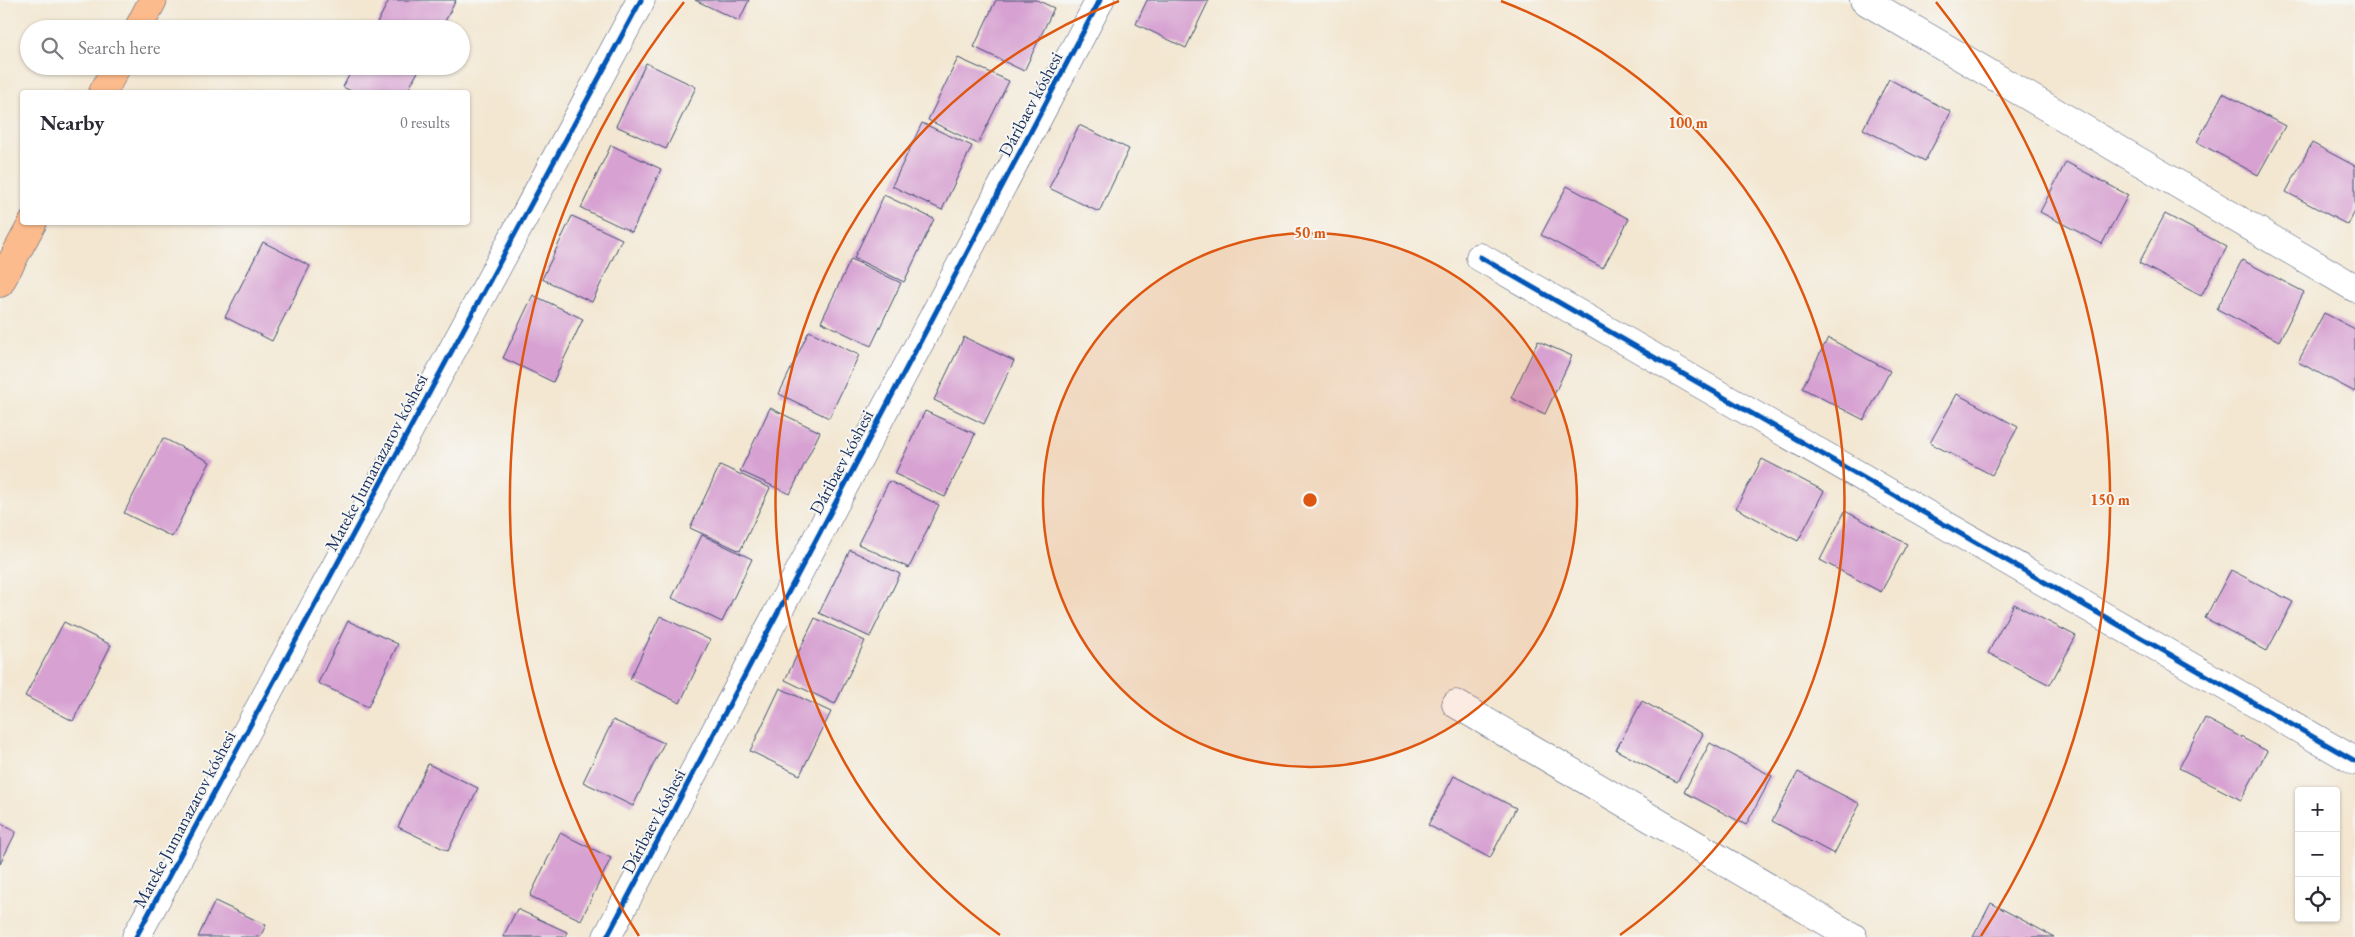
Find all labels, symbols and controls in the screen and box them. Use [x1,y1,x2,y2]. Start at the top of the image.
search box [20,20,470,75]
icon: search [38,34,66,62]
text: Search here [78,35,160,60]
street label: Dáribaev kóshesi [993,47,1068,160]
text: Nearby [40,109,104,136]
text: 0 results [400,112,450,133]
text: 100 m [1668,113,1708,132]
text: 50 m [1294,223,1326,242]
street label: Mateke Jumanazarov kóshesi [319,369,433,555]
street label: Dáribaev kóshesi [804,405,879,518]
text: 150 m [2090,490,2130,509]
centre of rings [1301,491,1319,509]
street label: Mateke Jumanazarov kóshesi [127,726,241,912]
street label: Dáribaev kóshesi [616,764,691,877]
map controls [2295,787,2340,922]
button: + [2295,787,2340,832]
button: − [2295,832,2340,877]
button: locate [2295,877,2340,922]

